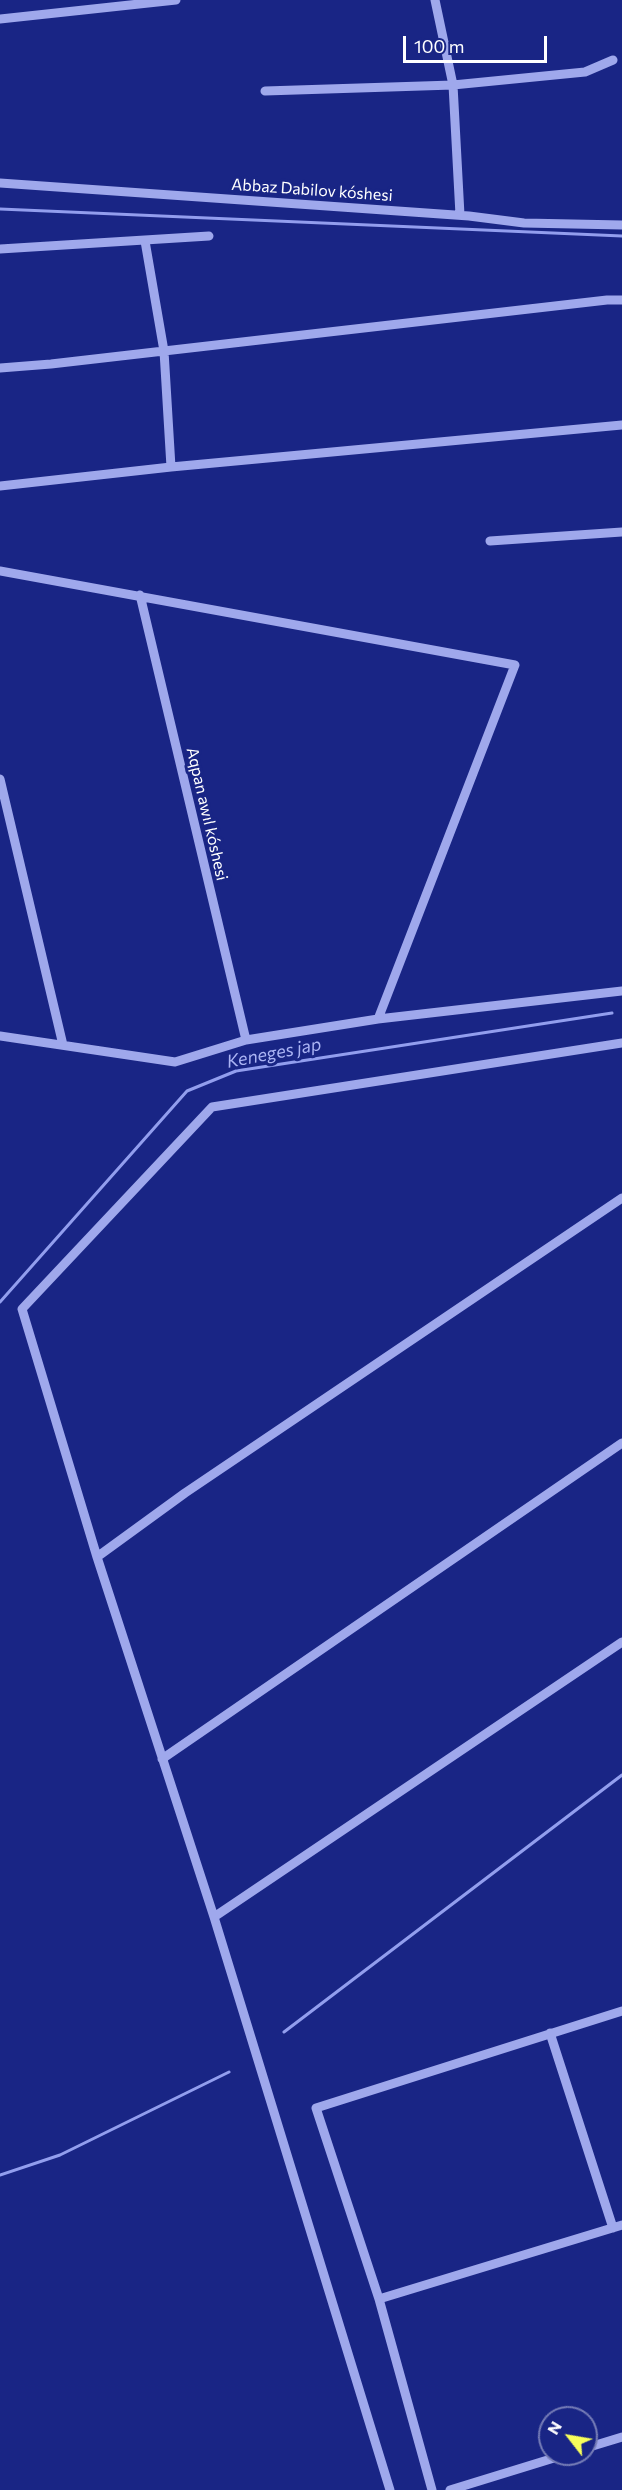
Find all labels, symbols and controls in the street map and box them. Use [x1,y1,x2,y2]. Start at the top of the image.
scale bar [406,24,550,62]
text: 100 m [414,35,464,57]
street label: Abbaz Dabilov kóshesi [231,175,393,205]
street label: Aqpan awıl kóshesi [182,745,232,883]
water label: Keneges jap [225,1033,323,1073]
north arrow [538,2406,598,2466]
text: N [543,2417,565,2438]

